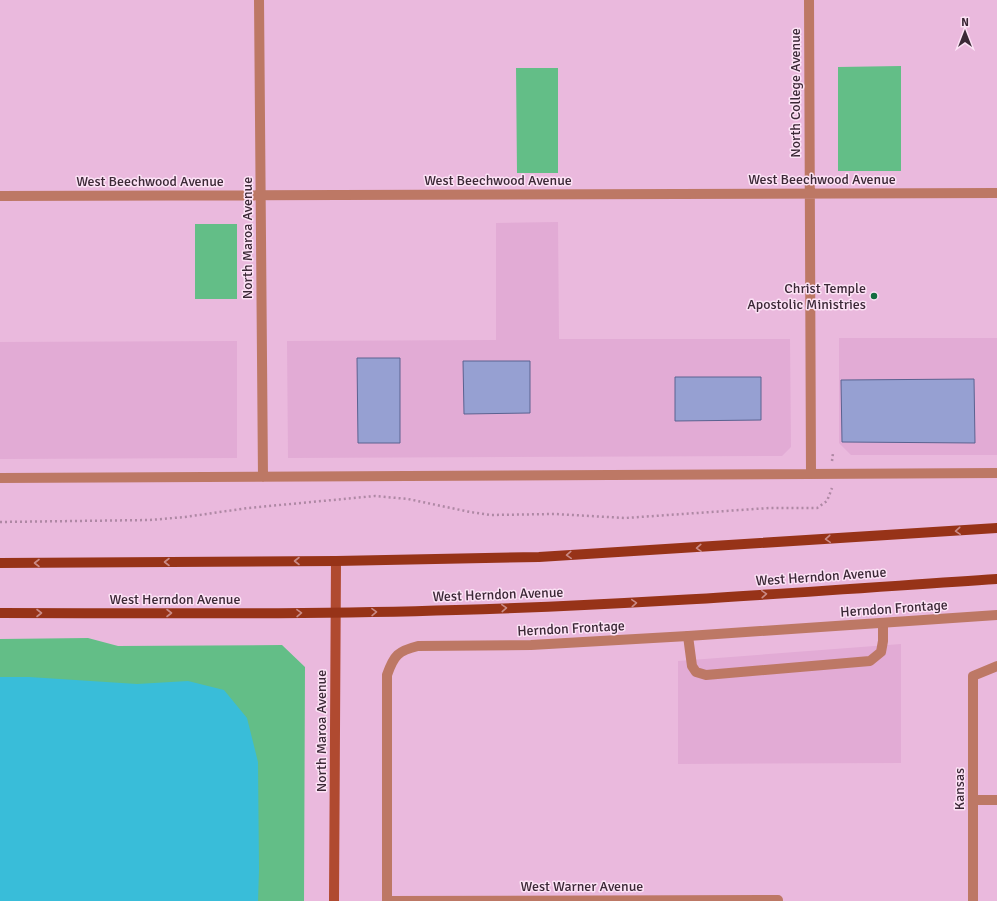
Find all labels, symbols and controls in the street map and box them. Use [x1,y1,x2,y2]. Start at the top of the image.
north arrow [945,12,985,52]
text: N [961,16,969,29]
street label: North College Avenue [787,28,804,158]
street label: West Beechwood Avenue [748,171,896,188]
street label: West Beechwood Avenue [424,172,572,189]
street label: West Beechwood Avenue [76,173,224,190]
street label: North Maroa Avenue [239,177,256,299]
place label: Christ Temple Apostolic Ministries [747,280,866,313]
marker: Christ Temple Apostolic Ministries [869,291,879,301]
one-way arrow [955,526,961,535]
one-way arrow [825,535,831,544]
one-way arrow [696,543,702,552]
one-way arrow [566,551,572,559]
one-way arrow [294,557,300,565]
one-way arrow [164,558,170,566]
one-way arrow [34,559,40,567]
street label: West Herndon Avenue [755,563,887,590]
street label: West Herndon Avenue [432,584,564,605]
one-way arrow [761,590,767,599]
street label: West Herndon Avenue [110,591,240,608]
street label: Herndon Frontage [840,596,948,621]
one-way arrow [631,598,637,607]
one-way arrow [501,604,507,613]
one-way arrow [371,608,377,616]
one-way arrow [36,609,42,617]
one-way arrow [166,609,172,617]
one-way arrow [296,609,302,617]
street label: Herndon Frontage [517,617,625,640]
street label: North Maroa Avenue [313,670,330,792]
street label: Kansas [951,768,968,810]
street label: West Warner Avenue [521,878,643,895]

